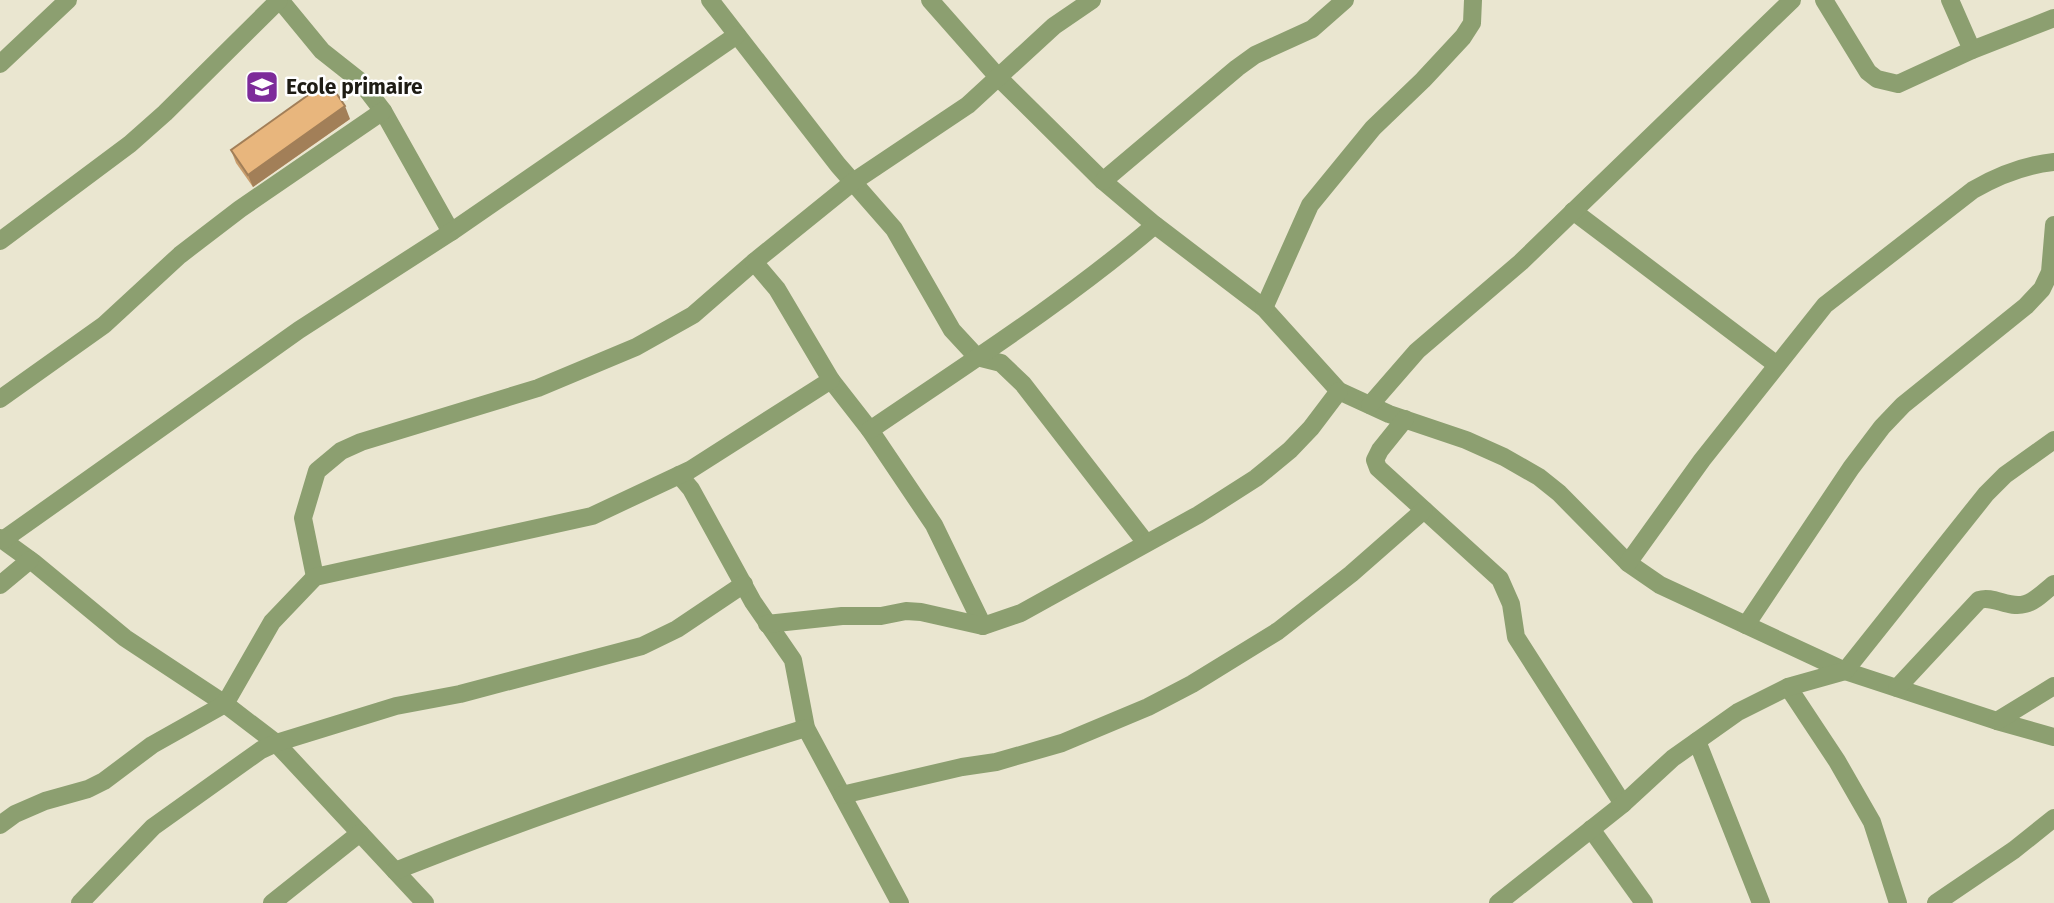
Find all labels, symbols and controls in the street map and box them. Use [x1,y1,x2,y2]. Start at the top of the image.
school or university icon: Ecole primaire [243,68,281,106]
place label: Ecole primaire [286,74,423,100]

